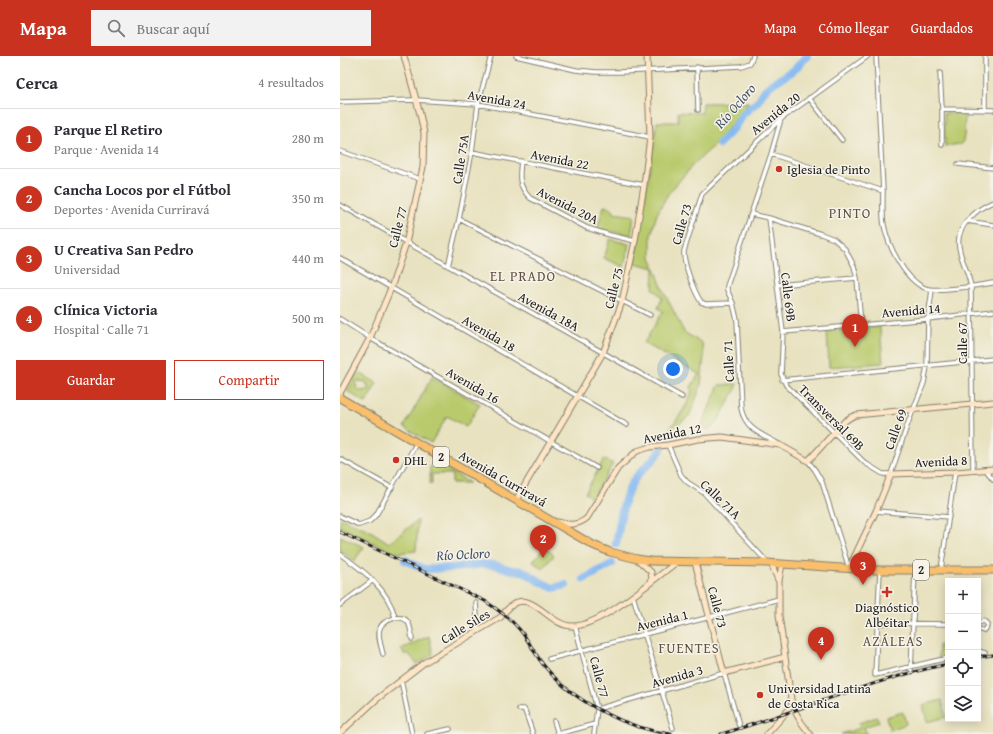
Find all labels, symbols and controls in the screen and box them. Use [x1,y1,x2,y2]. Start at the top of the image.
search box [91,10,371,46]
text: Mapa [20,14,67,42]
icon: search [105,17,127,39]
text: Buscar aquí [137,18,210,39]
text: Mapa [764,18,796,38]
text: Cómo llegar [818,18,889,38]
text: Guardados [911,18,973,38]
text: Cerca [16,70,58,95]
text: 4 resultados [258,73,324,92]
water label: Río Ocloro [709,79,760,134]
street label: Avenida 24 [466,85,528,114]
street label: Avenida 20 [746,87,804,139]
text: Parque El Retiro [54,119,162,140]
text: 1 [26,129,32,148]
text: 280 m [292,129,324,148]
street label: Calle 75A [447,133,474,185]
text: Parque · Avenida 14 [54,140,159,159]
street label: Avenida 22 [529,145,591,174]
place label: Iglesia de Pinto [787,160,870,179]
marker: Iglesia de Pinto [774,164,784,174]
text: Cancha Locos por el Fútbol [54,179,231,200]
street label: Avenida 20A [534,182,602,229]
text: 2 [26,189,32,208]
text: 350 m [292,189,324,208]
text: Deportes · Avenida Curriravá [54,200,209,219]
street label: Calle 73 [667,201,696,247]
district label: PINTO [829,203,871,223]
street label: Calle 77 [383,204,412,250]
text: U Creativa San Pedro [54,239,193,260]
text: 3 [26,249,32,268]
text: 440 m [292,249,324,268]
text: Universidad [54,260,120,279]
street label: Calle 75 [599,265,628,311]
district label: EL PRADO [490,266,556,286]
street label: Calle 69B [776,271,801,323]
street label: Avenida 18A [515,287,583,336]
street label: Avenida 14 [881,298,941,323]
text: Clínica Victoria [54,299,158,320]
text: 4 [26,309,32,328]
text: 500 m [292,309,324,328]
street label: Avenida 18 [458,310,519,356]
pin: 1 [842,314,868,347]
text: Hospital · Calle 71 [54,320,149,339]
street label: Calle 67 [953,322,972,364]
street label: Calle 71 [718,340,739,382]
your location [663,359,683,379]
button: Guardar [16,360,166,400]
button: Compartir [174,360,324,400]
street label: Avenida 16 [442,362,503,408]
street label: Transversal 69B [794,380,869,455]
street label: Calle 69 [879,406,912,452]
street label: Avenida 12 [641,419,703,448]
street label: Avenida Curriravá [455,446,551,512]
road number: 2 [433,447,449,467]
place label: DHL [404,451,428,470]
street label: Avenida 8 [914,451,968,472]
marker: DHL [391,455,401,465]
street label: Calle 71A [696,475,745,524]
pin: 2 [530,525,556,558]
water label: Río Ocloro [435,543,490,565]
pin: 3 [850,552,876,585]
road number: 2 [913,560,929,580]
map controls [945,578,981,722]
button: + [945,578,981,614]
street label: Calle 73 [703,584,732,630]
marker: Diagnóstico Albéitar [881,586,893,598]
place label: Diagnóstico Albéitar [855,598,919,632]
street label: Calle Siles [437,604,493,649]
street label: Avenida 1 [634,605,690,636]
button: − [945,614,981,650]
pin: 4 [808,627,834,660]
district label: AZÁLEAS [863,631,923,651]
district label: FUENTES [658,638,720,658]
button: locate [945,650,981,686]
street label: Calle 77 [585,654,614,700]
street label: Avenida 3 [649,660,705,693]
place label: Universidad Latina de Costa Rica [768,679,872,713]
button: layers [945,686,981,722]
marker: Universidad Latina de Costa Rica [755,690,765,700]

